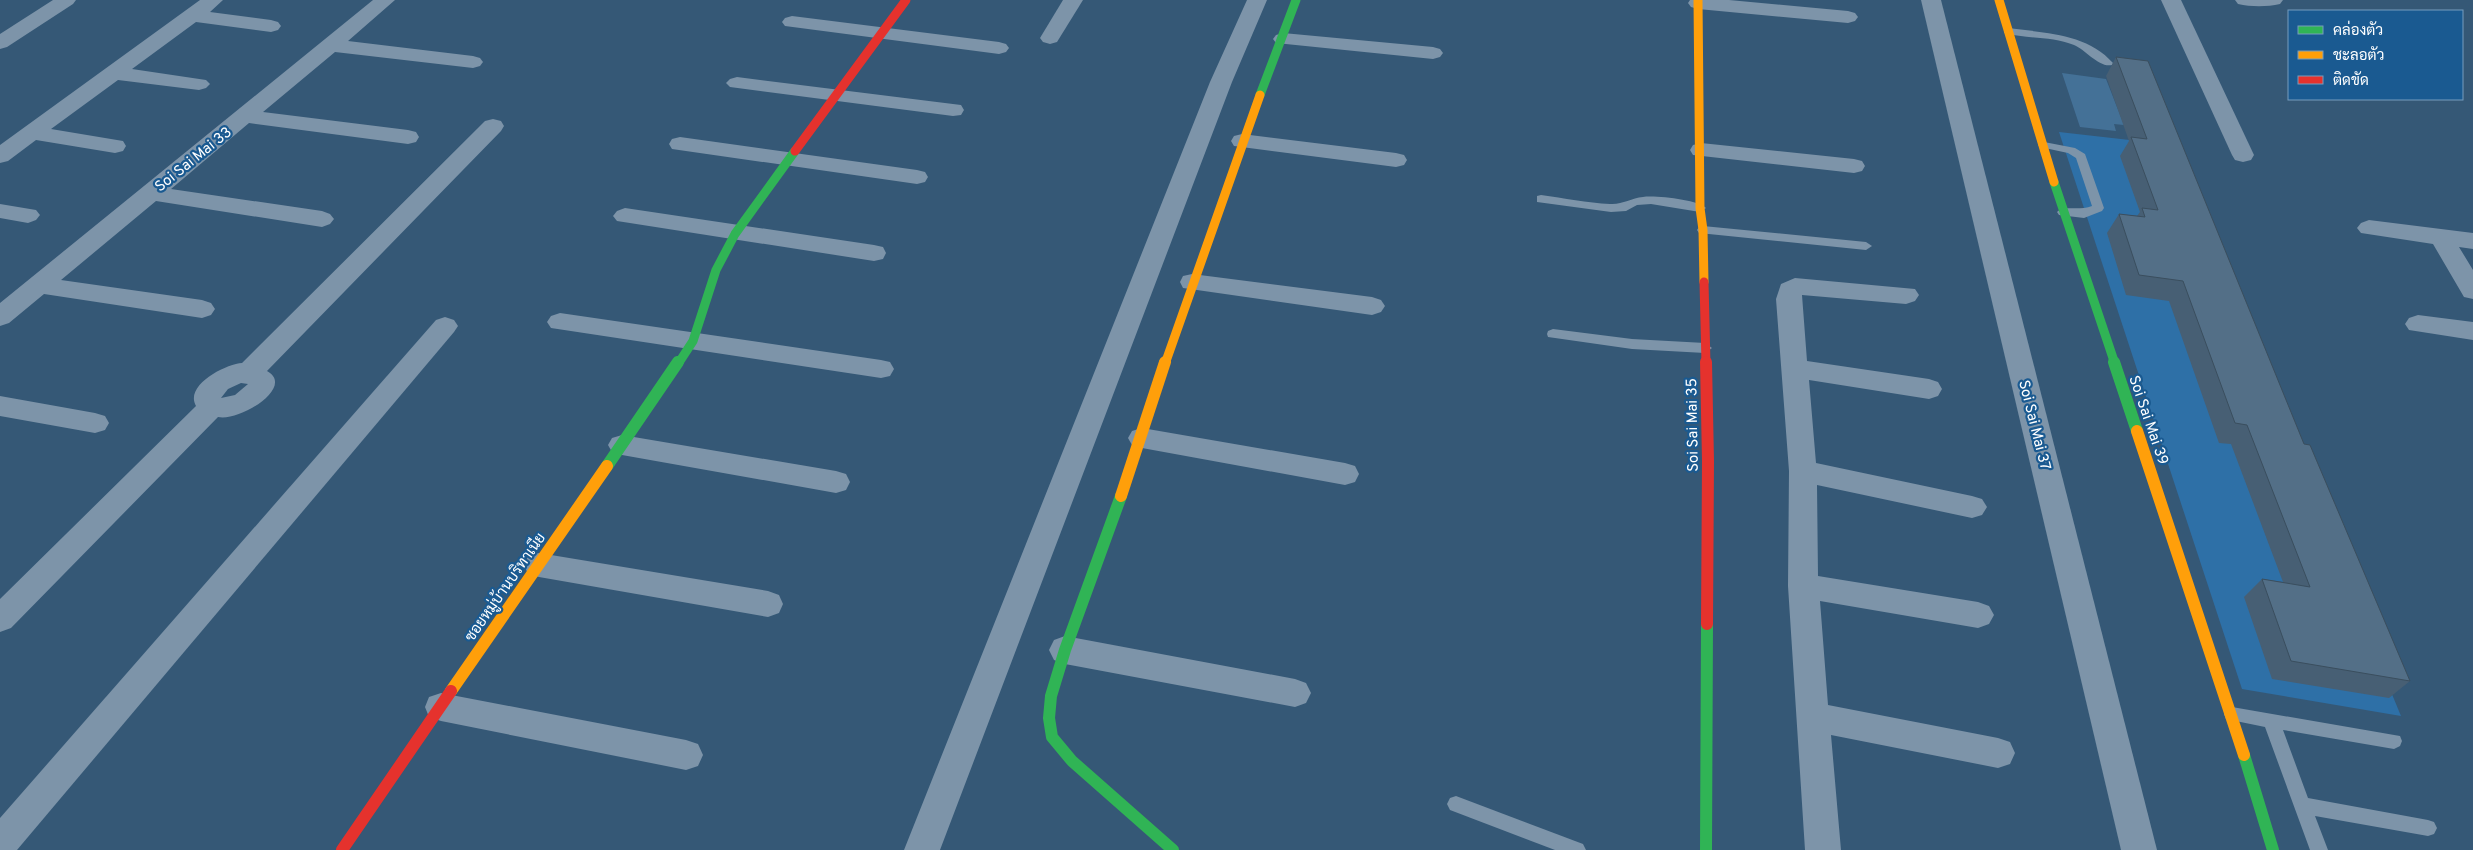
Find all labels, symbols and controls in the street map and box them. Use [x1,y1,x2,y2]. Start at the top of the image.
legend [2288,10,2463,100]
text: คล่องตัว [2333,20,2383,41]
text: ชะลอตัว [2333,46,2384,66]
text: ติดขัด [2333,71,2369,91]
street label: Soi Sai Mai 33 [152,123,236,197]
street label: Soi Sai Mai 39 [2123,373,2172,468]
street label: Soi Sai Mai 35 [1683,378,1704,472]
street label: Soi Sai Mai 37 [2013,378,2054,473]
street label: ซอยหมู่บ้านบริทาเนีย [460,529,551,646]

